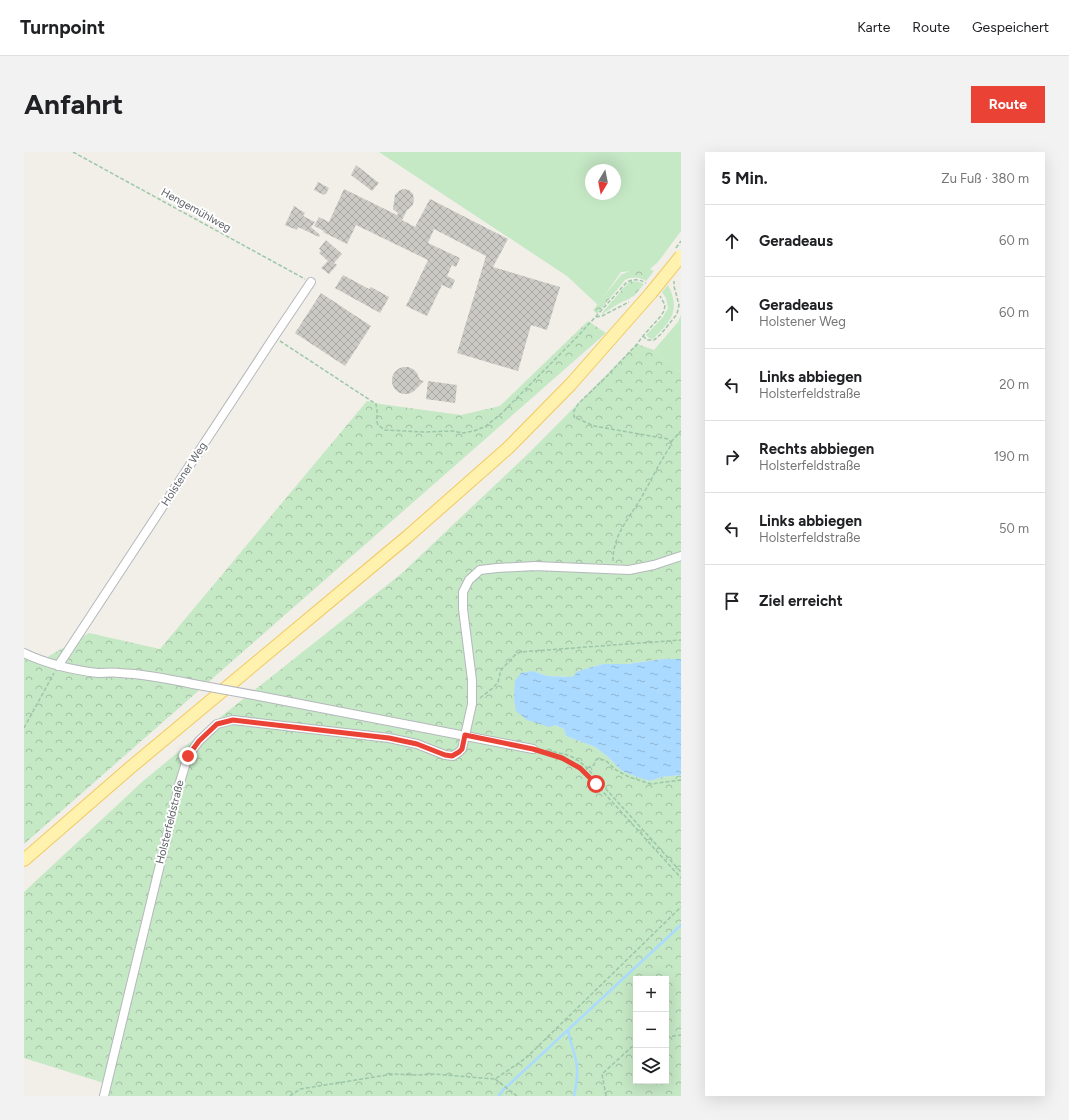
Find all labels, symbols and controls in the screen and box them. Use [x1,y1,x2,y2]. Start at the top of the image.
text: Turnpoint [20,16,105,39]
text: Karte [857,19,890,36]
text: Route [912,19,950,36]
text: Gespeichert [972,19,1049,36]
button: Route [971,86,1045,123]
text: Anfahrt [24,87,123,121]
north arrow [585,164,621,200]
text: 5 Min. [721,168,768,188]
text: Zu Fuß · 380 m [941,171,1029,186]
street label: Hengemühlweg [159,185,233,235]
icon: ahead [721,230,743,252]
text: Geradeaus [759,232,833,250]
text: 60 m [999,233,1029,248]
text: Geradeaus [759,296,833,314]
icon: ahead [721,302,743,324]
text: 60 m [999,305,1029,320]
text: Holstener Weg [759,314,846,329]
text: Links abbiegen [759,368,862,386]
icon: left [721,374,743,396]
text: 20 m [999,377,1029,392]
text: Holsterfeldstraße [759,386,860,401]
street label: Holstener Weg [159,440,209,508]
text: Rechts abbiegen [759,440,874,458]
icon: right [721,446,743,468]
text: 190 m [994,449,1029,464]
text: Holsterfeldstraße [759,458,860,473]
text: Links abbiegen [759,512,862,530]
icon: left [721,518,743,540]
text: 50 m [999,521,1029,536]
text: Holsterfeldstraße [759,530,860,545]
icon: arrive [721,590,743,612]
text: Ziel erreicht [759,592,843,610]
route end [179,747,197,765]
route start [587,775,605,793]
street label: Holsterfeldstraße [153,779,187,865]
map controls [633,976,669,1084]
button: + [633,976,669,1012]
button: − [633,1012,669,1048]
button: layers [633,1048,669,1084]

